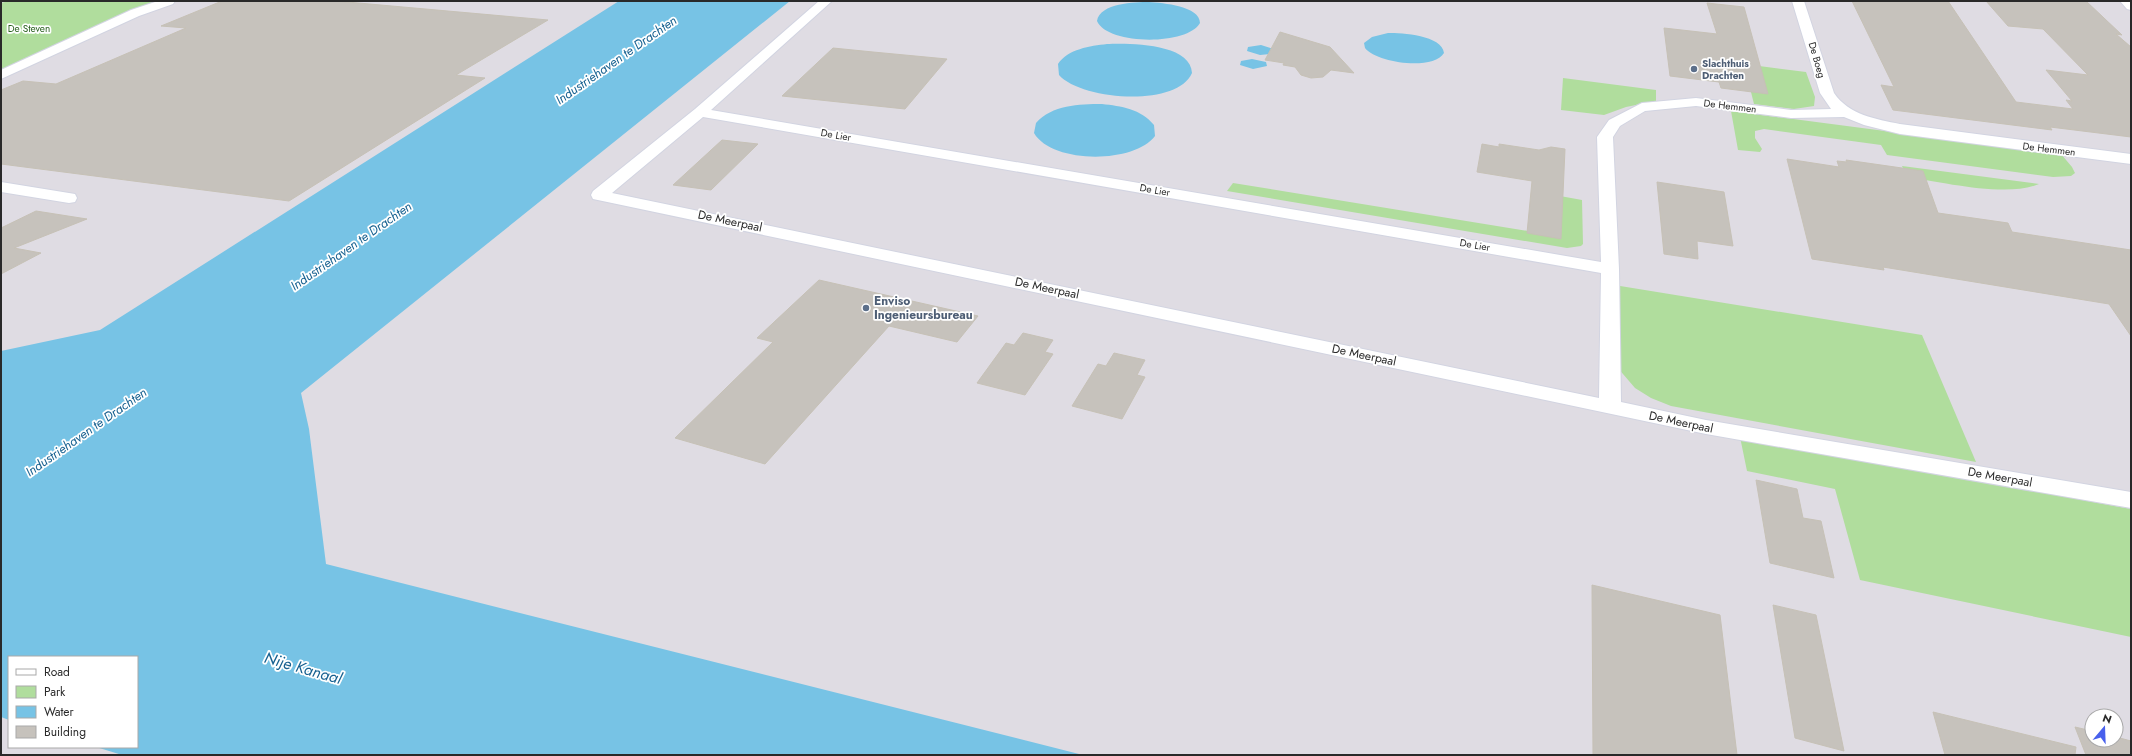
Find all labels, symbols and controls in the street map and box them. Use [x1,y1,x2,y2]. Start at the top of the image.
water label: Industriehaven te Drachten [551,11,681,109]
park label: De Steven [8,21,50,36]
street label: De Boeg [1805,40,1829,80]
place label: Slachthuis Drachten [1702,56,1749,83]
marker: Slachthuis Drachten [1689,64,1699,74]
street label: De Hemmen [1703,95,1757,117]
street label: De Lier [820,125,853,145]
street label: De Hemmen [2022,138,2076,160]
street label: De Lier [1139,180,1172,200]
water label: Industriehaven te Drachten [286,197,416,295]
street label: De Meerpaal [696,205,764,237]
street label: De Lier [1459,235,1492,255]
street label: De Meerpaal [1013,272,1081,304]
place label: Enviso Ingenieursbureau [874,292,973,324]
marker: Enviso Ingenieursbureau [861,303,871,313]
street label: De Meerpaal [1330,339,1398,371]
water label: Industriehaven te Drachten [21,383,151,481]
street label: De Meerpaal [1647,406,1715,438]
street label: De Meerpaal [1966,462,2034,492]
water label: Nije Kanaal [261,646,346,690]
legend [8,656,138,748]
text: Road [44,663,70,681]
text: Park [44,683,66,701]
text: Water [44,703,75,721]
north arrow [2084,708,2124,748]
text: N [2101,710,2114,728]
text: Building [44,723,86,741]

